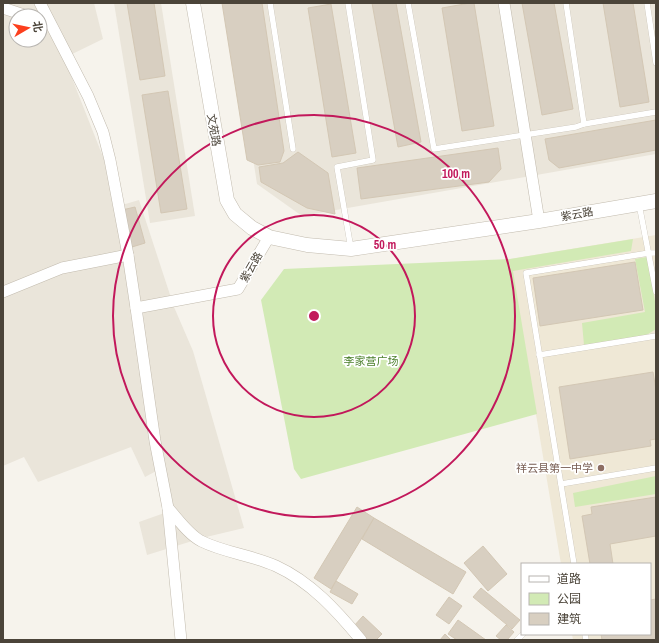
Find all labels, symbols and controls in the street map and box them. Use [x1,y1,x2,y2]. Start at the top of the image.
north arrow [8,8,48,48]
text: 北 [30,20,46,33]
street label: 文苑路 [204,113,224,147]
text: 100 m [442,166,470,182]
street label: 紫云路 [560,204,594,224]
text: 50 m [374,237,396,253]
street label: 紫云路 [237,249,265,285]
centre of rings [307,309,321,323]
park label: 李家营广场 [344,354,399,368]
place label: 祥云县第一中学 [516,461,593,475]
marker: 祥云县第一中学 [596,463,606,473]
legend [521,563,651,635]
text: 道路 [557,571,581,587]
text: 公园 [557,591,581,607]
text: 建筑 [557,611,581,627]

